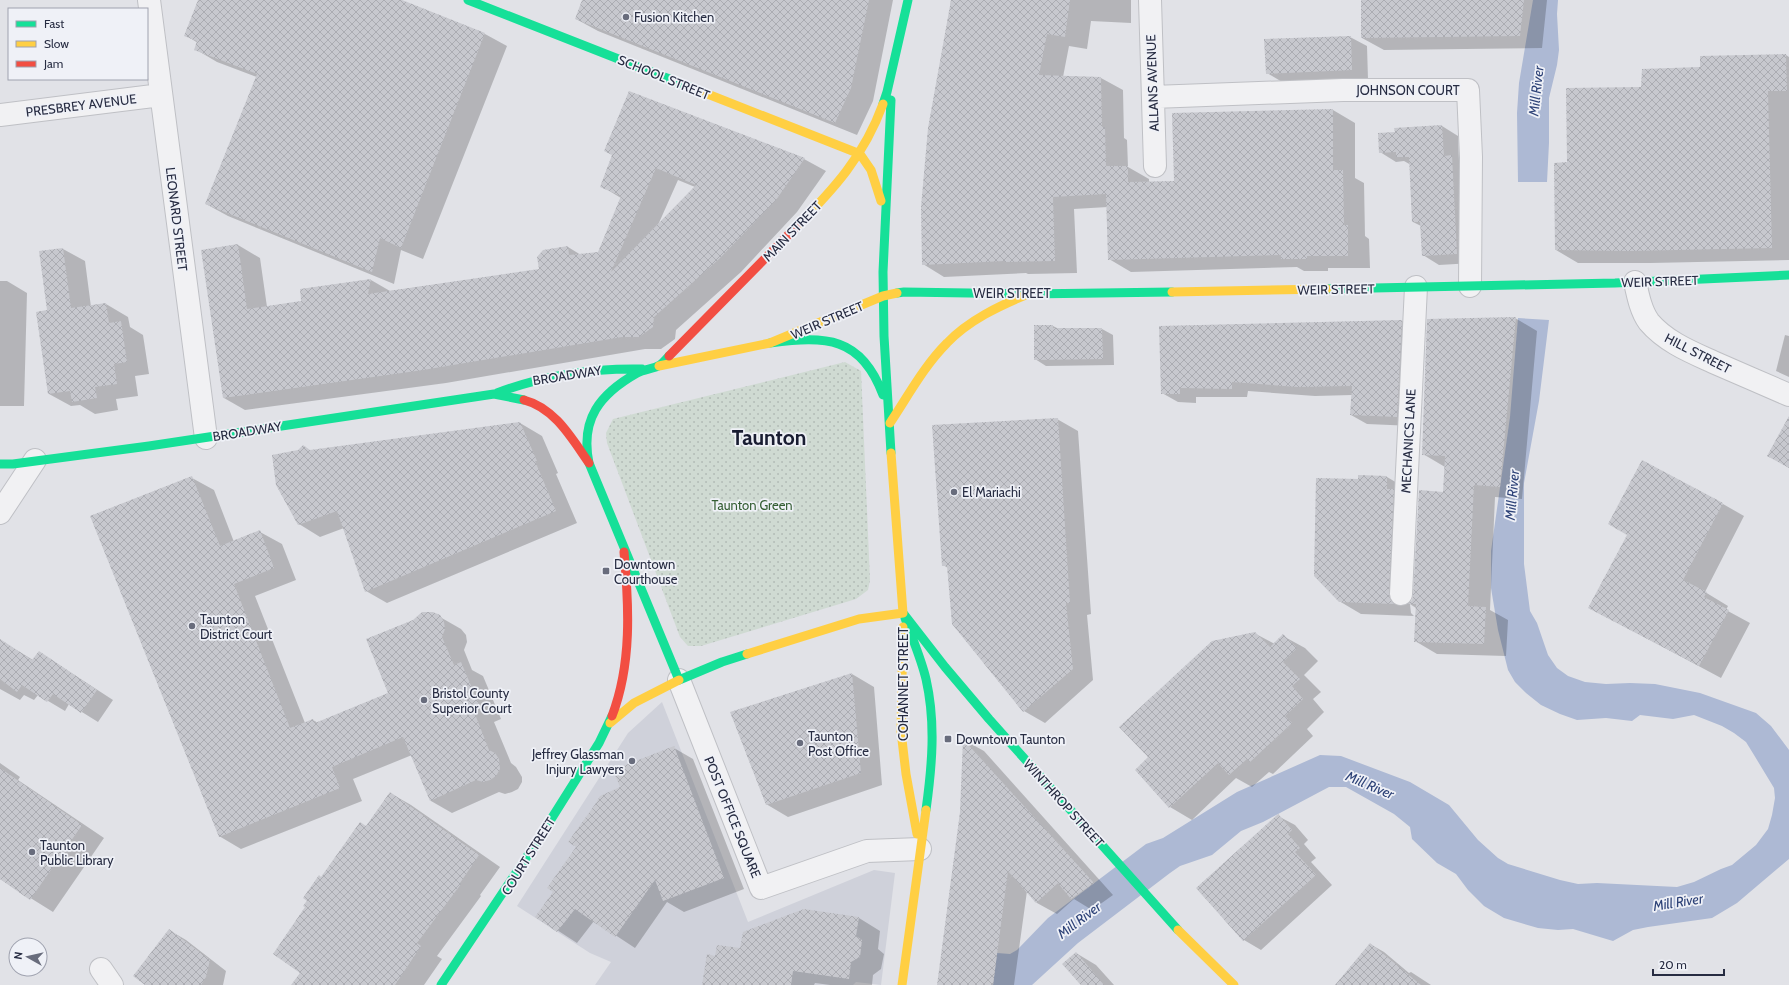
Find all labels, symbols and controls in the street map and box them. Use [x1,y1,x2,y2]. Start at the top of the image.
legend [8,8,148,80]
place label: Fusion Kitchen [634,9,714,25]
marker: Fusion Kitchen [621,12,631,22]
text: Fast [44,16,64,31]
street label: ALLANS AVENUE [1142,34,1162,132]
text: Slow [44,36,69,51]
street label: SCHOOL STREET [616,51,712,103]
text: Jam [43,56,63,71]
water label: Mill River [1524,64,1548,118]
street label: JOHNSON COURT [1355,82,1460,98]
street label: PRESBREY AVENUE [25,90,137,120]
street label: LEONARD STREET [163,166,191,272]
street label: MAIN STREET [759,197,825,264]
street label: WEIR STREET [1621,272,1699,290]
street label: WEIR STREET [1297,280,1375,298]
street label: WEIR STREET [973,285,1051,301]
street label: WEIR STREET [788,298,866,342]
street label: HILL STREET [1662,329,1734,377]
street label: BROADWAY [532,362,603,388]
street label: MECHANICS LANE [1397,388,1419,494]
street label: BROADWAY [212,418,283,444]
district label: Taunton [732,425,806,450]
water label: Mill River [1501,468,1523,522]
place label: El Mariachi [962,484,1021,500]
marker: El Mariachi [949,487,959,497]
park label: Taunton Green [711,497,793,513]
place label: Downtown Courthouse [614,556,678,587]
marker: Downtown Courthouse [601,566,611,576]
place label: Taunton District Court [200,611,273,642]
marker: Taunton District Court [187,621,197,631]
street label: COHANNET STREET [895,627,911,741]
place label: Bristol County Superior Court [432,685,512,716]
marker: Bristol County Superior Court [419,695,429,705]
place label: Taunton Post Office [808,728,869,759]
place label: Downtown Taunton [956,731,1065,747]
marker: Downtown Taunton [943,734,953,744]
marker: Taunton Post Office [795,738,805,748]
place label: Jeffrey Glassman Injury Lawyers [531,746,625,778]
street label: POST OFFICE SQUARE [701,754,765,880]
marker: Jeffrey Glassman Injury Lawyers [627,756,637,766]
street label: WINTHROP STREET [1020,756,1108,850]
water label: Mill River [1342,766,1397,803]
street label: COURT STREET [498,814,558,898]
place label: Taunton Public Library [40,837,114,868]
marker: Taunton Public Library [27,847,37,857]
water label: Mill River [1651,889,1705,915]
water label: Mill River [1053,897,1105,943]
north arrow [8,937,48,977]
text: N [11,951,26,960]
scale bar [1653,951,1724,977]
text: 20 m [1659,957,1687,972]

